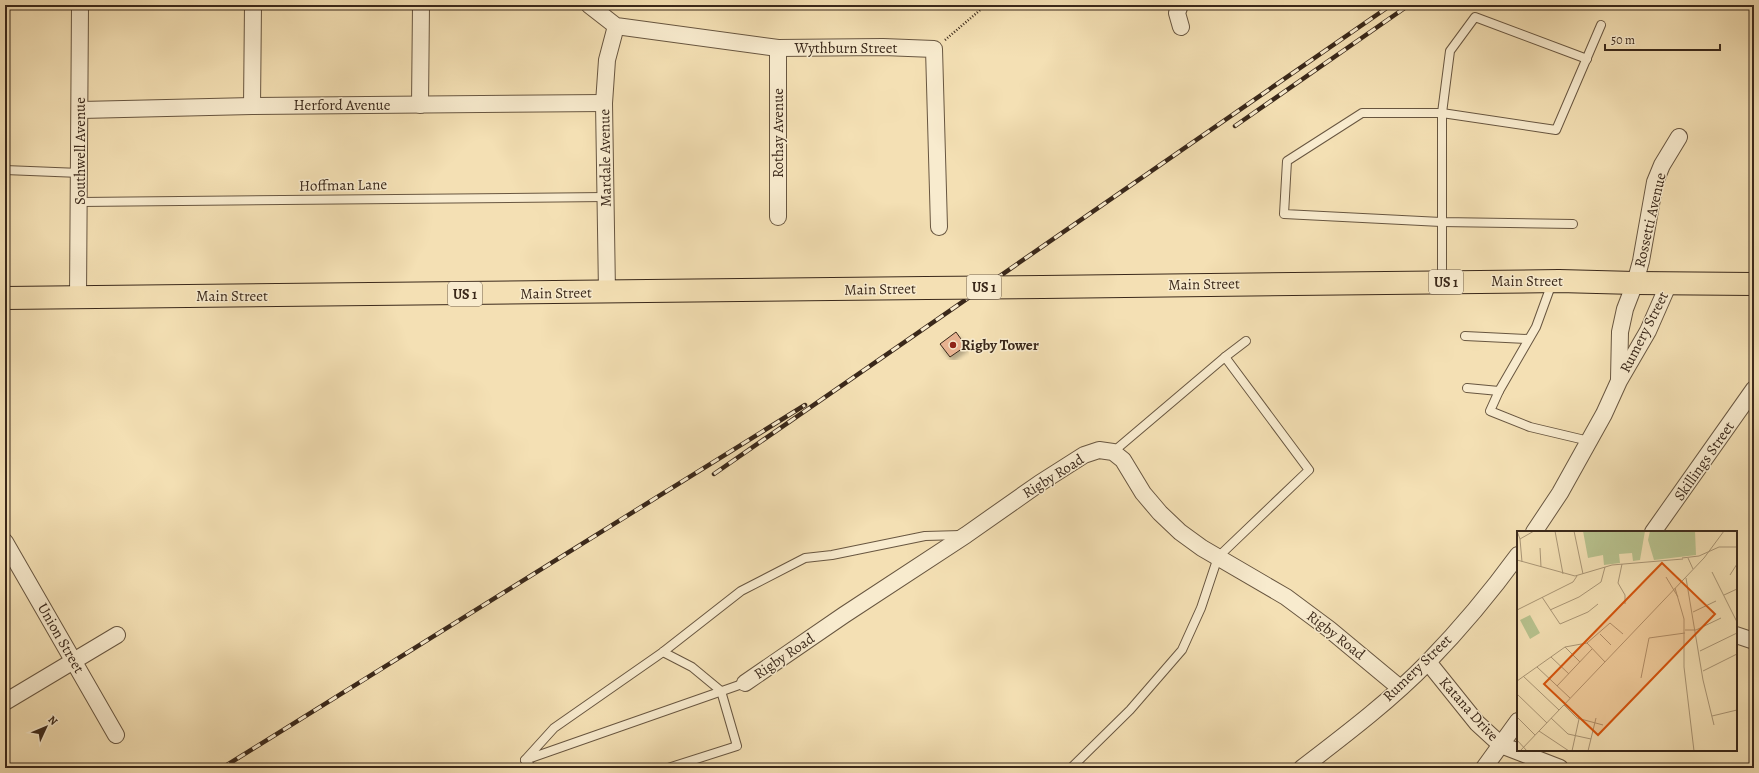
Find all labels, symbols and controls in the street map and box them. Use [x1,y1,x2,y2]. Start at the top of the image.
scale bar [1605,26,1720,52]
text: 50 m [1611,32,1635,48]
street label: Wythburn Street [794,38,897,58]
street label: Rothay Avenue [768,88,788,178]
street label: Herford Avenue [294,95,391,115]
street label: Southwell Avenue [70,97,90,205]
street label: Mardale Avenue [594,108,616,207]
street label: Rossetti Avenue [1629,170,1671,269]
street label: Hoffman Lane [299,174,388,196]
road number: US 1 [1429,270,1463,294]
street label: Main Street [1491,271,1563,291]
street label: Main Street [1168,273,1240,295]
road number: US 1 [967,275,1001,299]
street label: Main Street [844,278,916,300]
road number: US 1 [448,282,482,306]
street label: Main Street [520,282,592,304]
street label: Main Street [196,286,268,306]
street label: Rumery Street [1615,288,1673,376]
place label: Rigby Tower [961,335,1039,355]
marker: Rigby Tower [948,340,958,350]
street label: Skillings Street [1669,417,1739,505]
street label: Rigby Road [1018,449,1088,503]
inset map [1517,531,1737,751]
street label: Union Street [33,599,89,677]
street label: Rigby Road [1303,606,1370,665]
street label: Rigby Road [750,628,819,684]
street label: Rumery Street [1378,630,1456,706]
street label: Katana Drive [1435,673,1503,746]
north arrow [26,707,66,747]
text: N [45,712,61,728]

